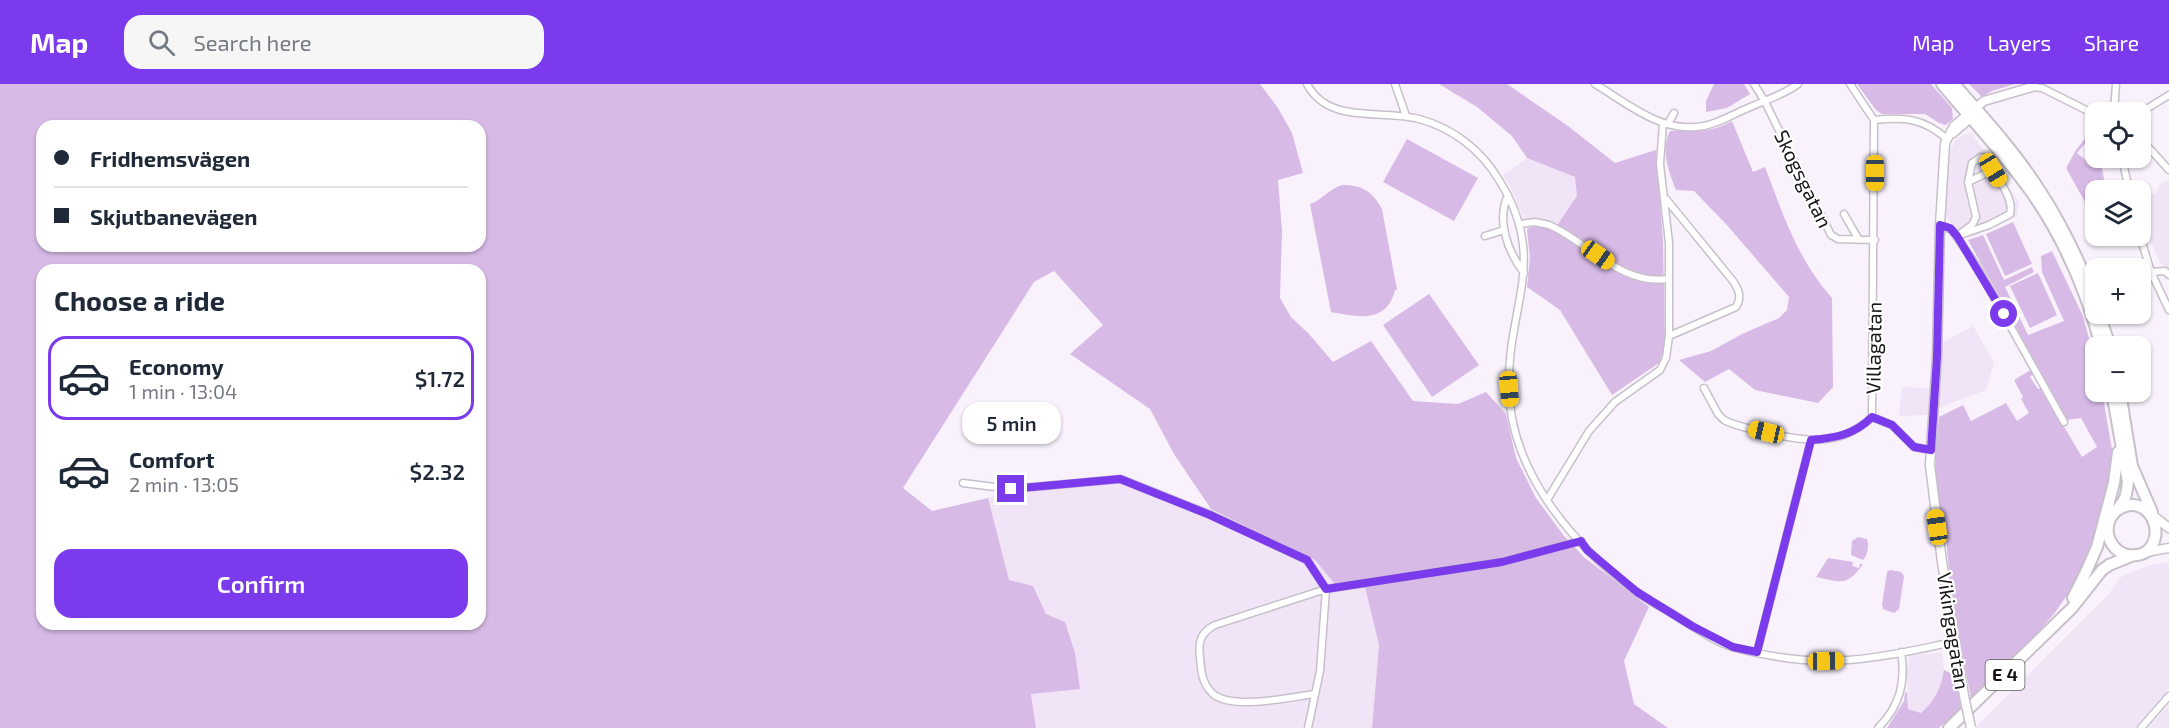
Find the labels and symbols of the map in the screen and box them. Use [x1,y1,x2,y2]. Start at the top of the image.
street label: Skogsgatan [1770,126,1838,231]
car [1976,150,2010,190]
car [1866,155,1884,191]
car [1578,237,1618,273]
route start [1990,300,2017,327]
street label: Villagatan [1860,302,1886,394]
car [1498,370,1520,408]
callout: 5 min [962,402,1060,444]
car [1746,419,1786,445]
route end [997,475,1024,502]
car [1926,508,1948,546]
street label: Vikingagatan [1933,571,1975,691]
car [1808,652,1844,670]
road number: E 4 [1986,660,2024,690]

